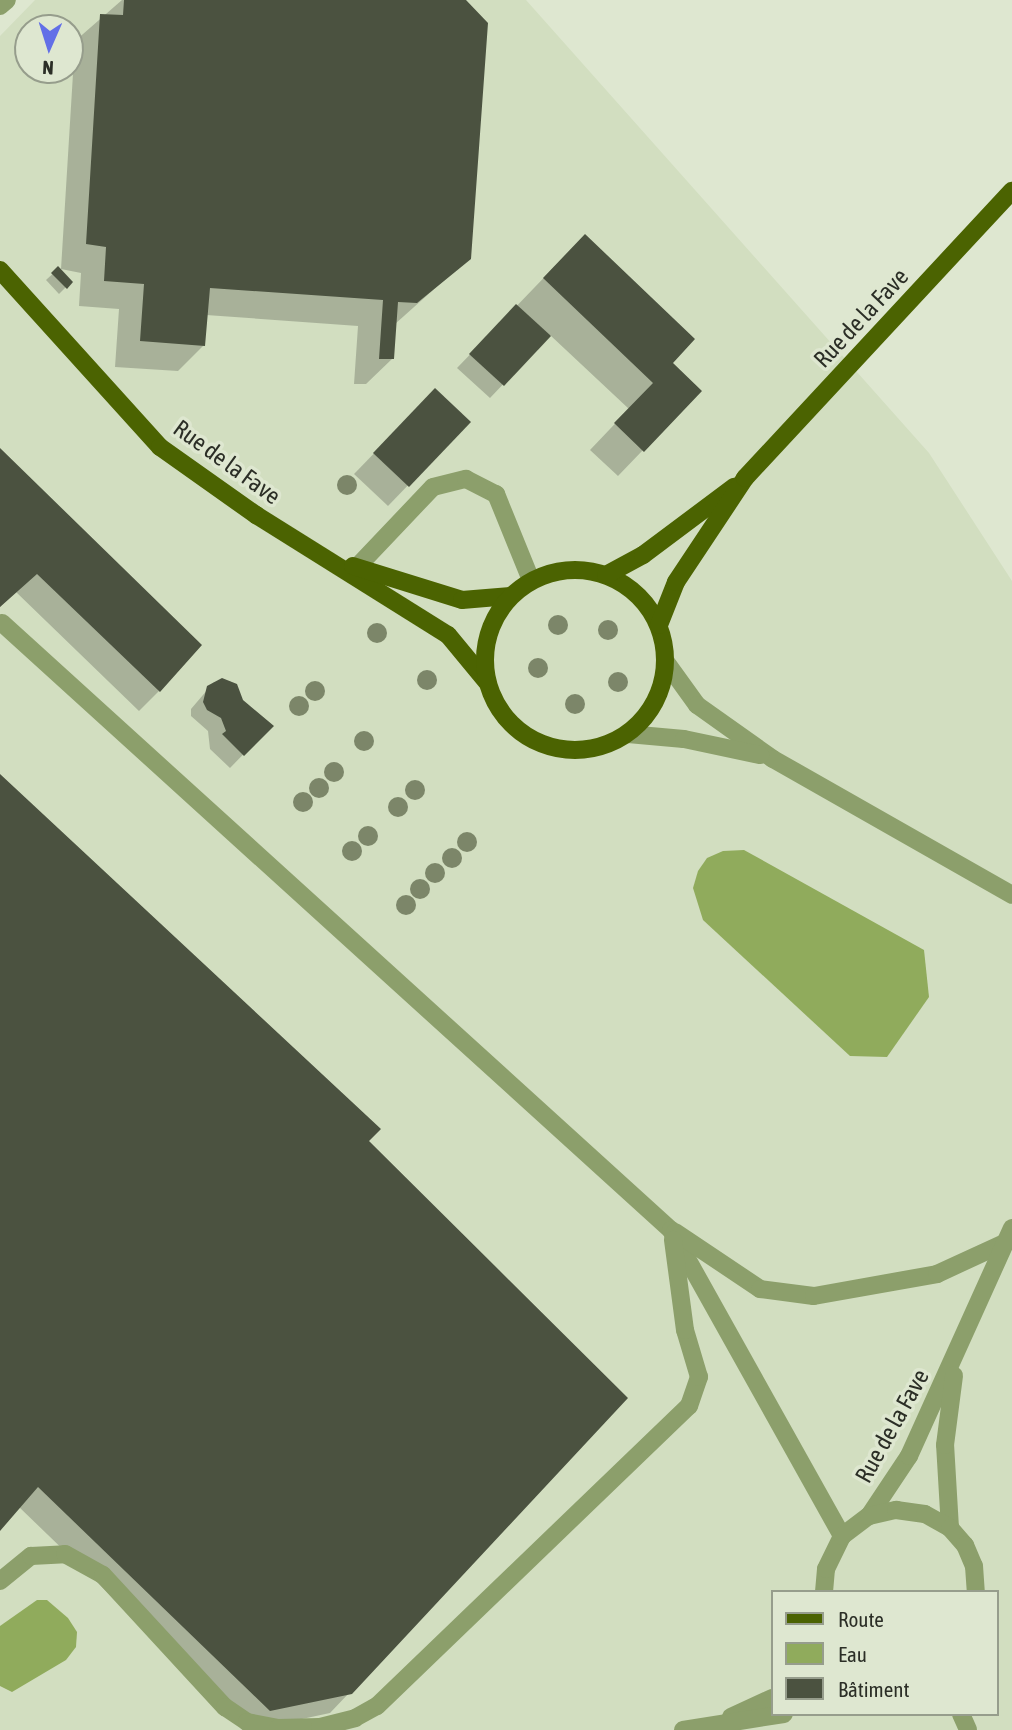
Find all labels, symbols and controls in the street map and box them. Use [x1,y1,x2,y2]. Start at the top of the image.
north arrow [14,14,84,84]
text: N [42,57,54,79]
street label: Rue de la Fave [808,262,914,374]
street label: Rue de la Fave [168,414,286,510]
street label: Rue de la Fave [849,1364,935,1488]
legend [771,1590,998,1716]
text: Route [838,1607,884,1631]
text: Eau [838,1642,867,1666]
text: Bâtiment [838,1677,909,1701]

